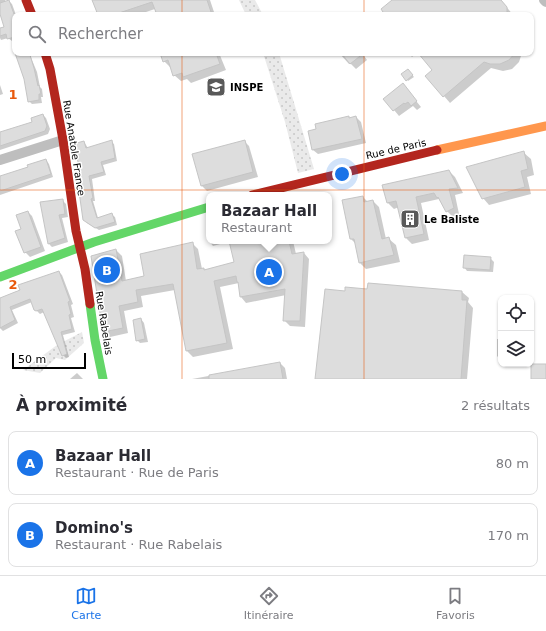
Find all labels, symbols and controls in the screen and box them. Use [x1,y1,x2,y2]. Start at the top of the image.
search box [12,12,534,56]
icon: search [26,23,48,45]
text: Rechercher [58,25,143,43]
school or university icon: INSPE [205,76,227,98]
place label: INSPE [230,82,264,93]
text: 1 [8,87,18,102]
street label: Rue Anatole France [61,99,87,197]
street label: Rue de Paris [365,137,427,161]
your location [332,164,352,184]
popup [206,192,332,244]
text: Bazaar Hall [221,202,317,220]
building icon: Le Baliste [399,208,421,230]
place label: Le Baliste [424,214,480,225]
text: Restaurant [221,220,292,235]
pin: B [94,255,120,285]
pin: A [256,257,282,287]
text: 2 [8,277,18,292]
street label: Rue Rabelais [94,290,114,356]
map controls [498,295,534,367]
button: locate [498,295,534,331]
button: layers [498,331,534,367]
scale bar [12,351,86,370]
text: 50 m [18,353,46,366]
text: À proximité [16,395,127,415]
text: 2 résultats [461,398,530,413]
text: Bazaar Hall [55,447,151,465]
text: A [25,456,35,471]
text: 80 m [496,456,529,471]
text: Restaurant · Rue de Paris [55,465,219,480]
text: Domino's [55,519,133,537]
text: B [25,528,35,543]
text: 170 m [487,528,529,543]
text: Restaurant · Rue Rabelais [55,537,222,552]
tab: Carte [71,585,101,622]
tab: Itinéraire [244,585,294,622]
tab: Favoris [436,585,475,622]

